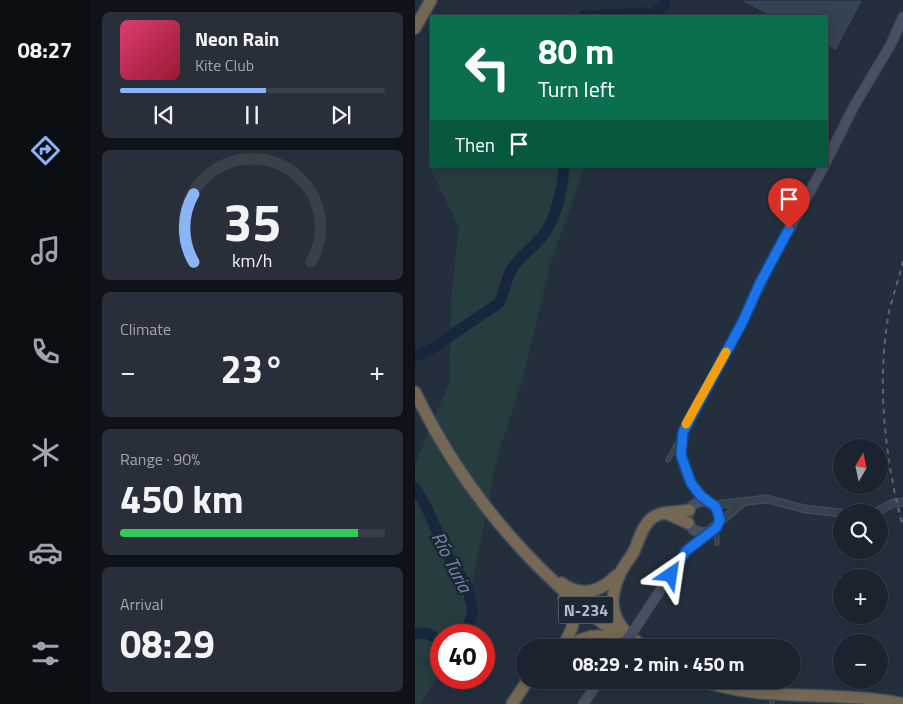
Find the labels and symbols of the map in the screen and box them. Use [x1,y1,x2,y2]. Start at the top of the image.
pin [768,178,810,229]
north arrow [833,439,887,494]
water label: Río Turia [425,526,481,599]
position arrow [644,548,696,600]
road number: N-234 [559,596,613,624]
speed limit sign: 40 [430,624,495,689]

